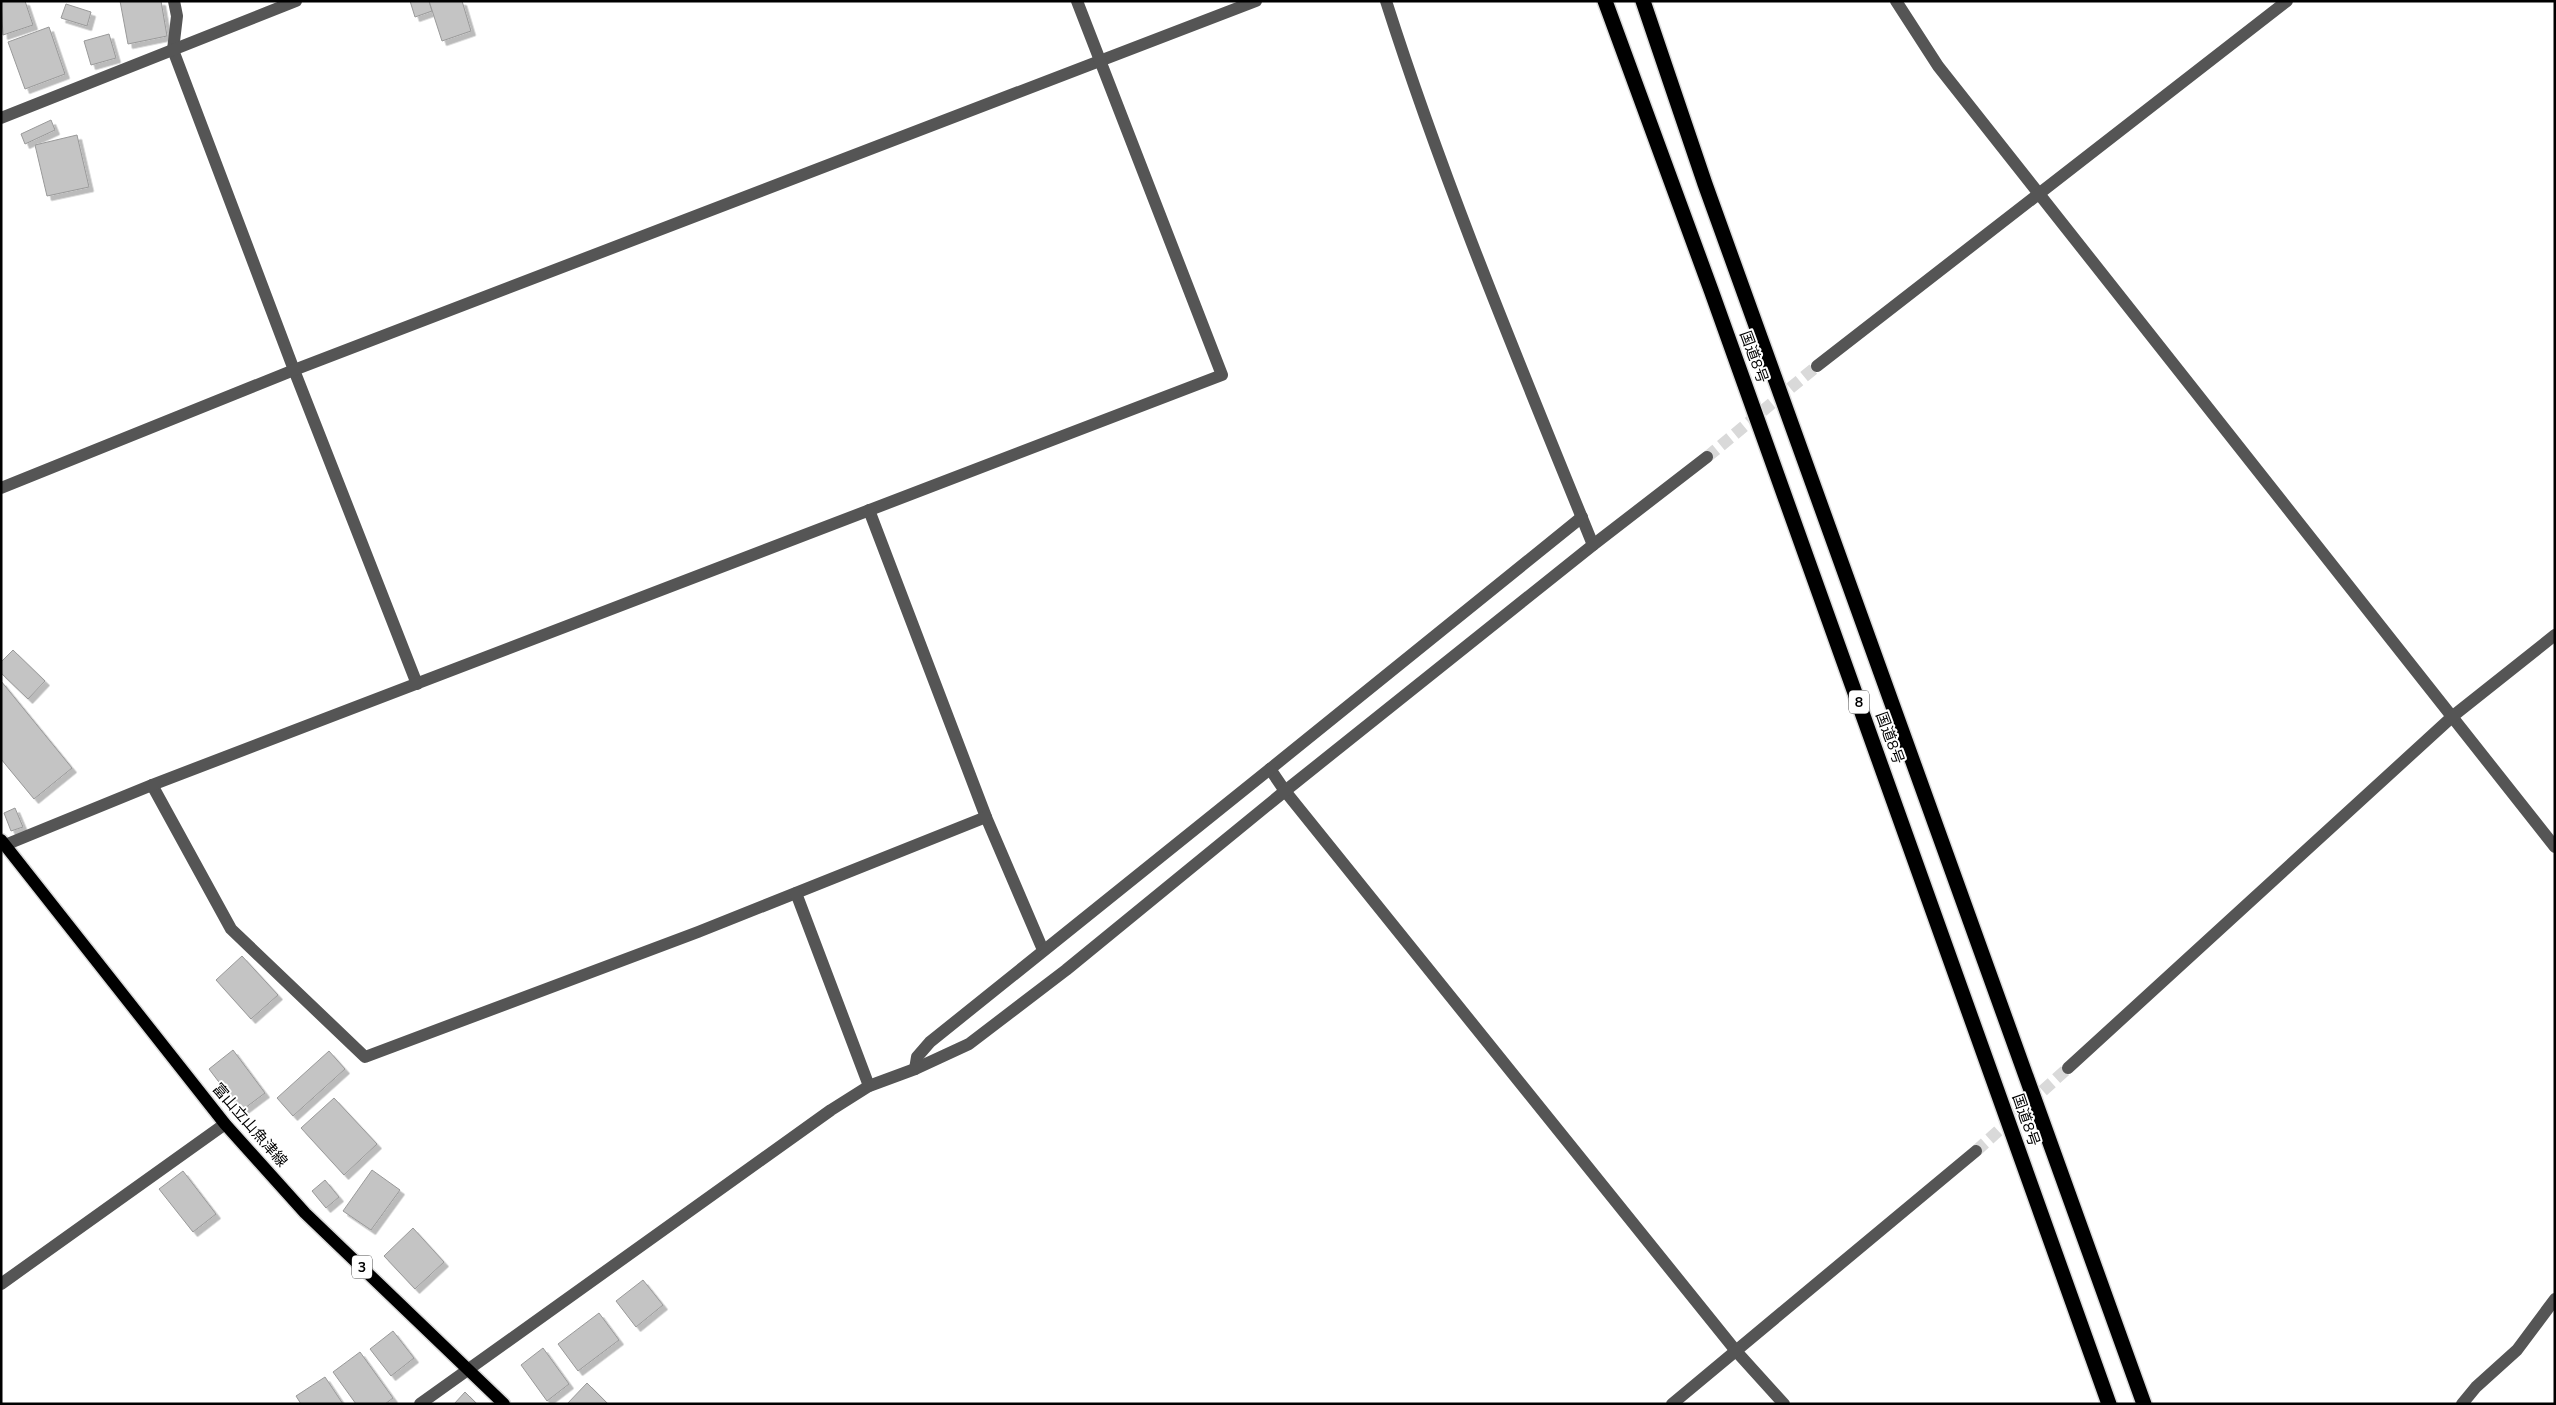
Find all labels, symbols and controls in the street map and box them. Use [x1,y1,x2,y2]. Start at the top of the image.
street label: 国道8号 [1735,328,1773,386]
road number: 8 [1849,690,1869,714]
street label: 国道8号 [1871,709,1909,767]
street label: 富山立山魚津線 [208,1079,292,1171]
street label: 国道8号 [2008,1091,2044,1149]
road number: 3 [352,1256,372,1278]

